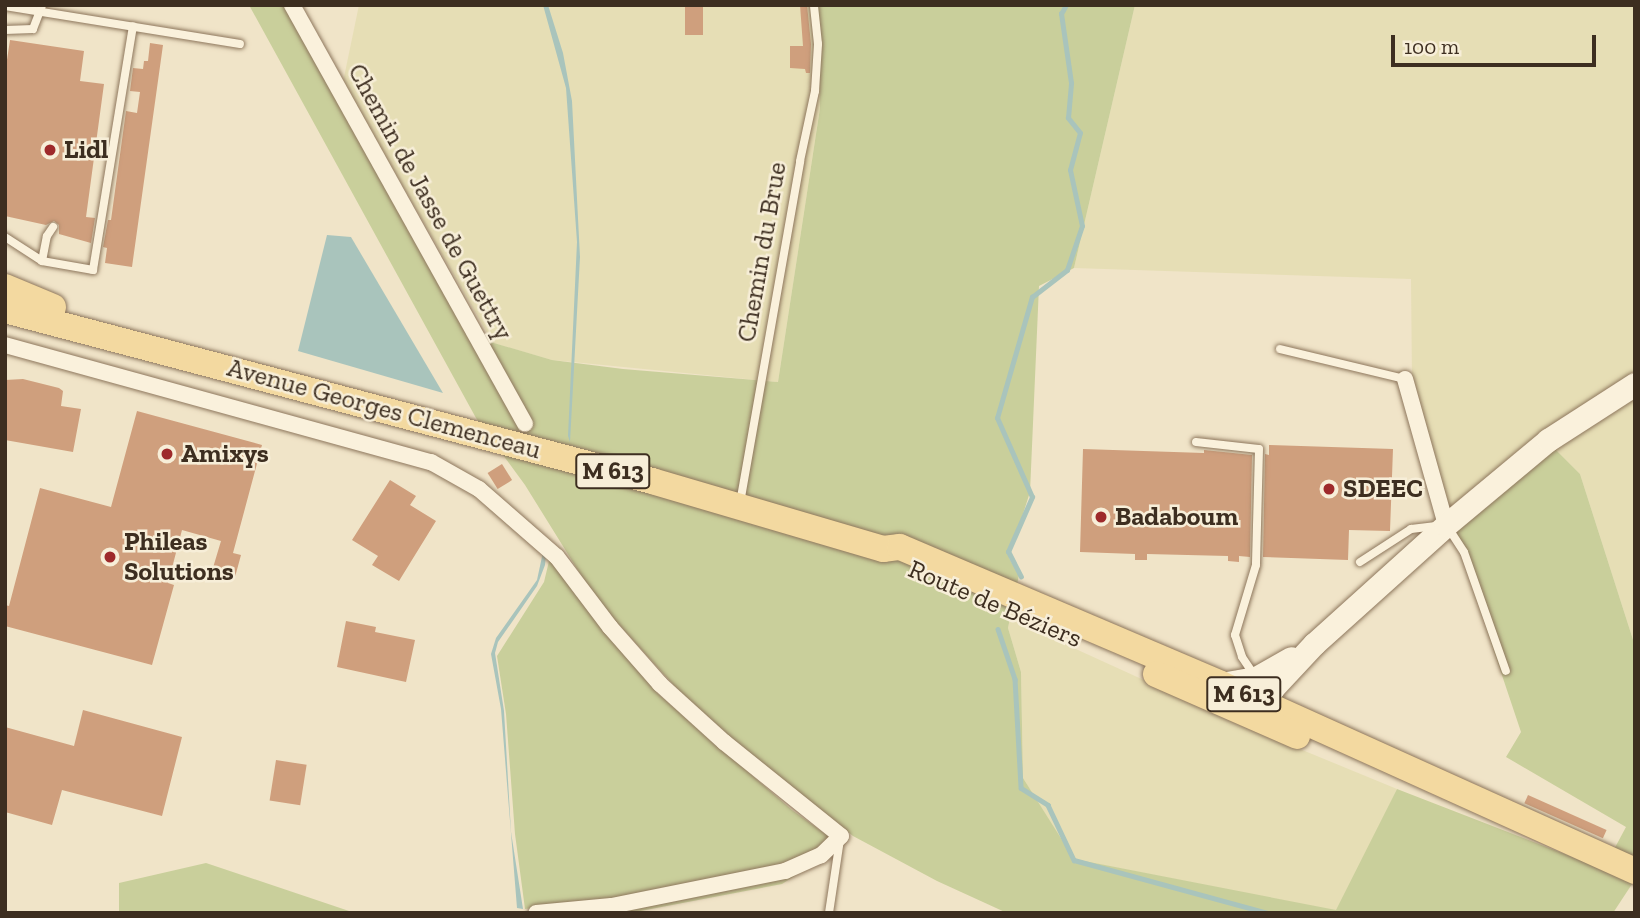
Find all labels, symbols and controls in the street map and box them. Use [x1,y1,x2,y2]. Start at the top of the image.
scale bar [1395,21,1600,65]
text: 100 m [1404,34,1459,59]
street label: Chemin de Jasse de Guettry [341,58,519,346]
place label: Lidl [64,134,109,166]
marker: Lidl [42,142,58,158]
street label: Chemin du Brue [731,160,793,344]
street label: Avenue Georges Clemenceau [224,352,544,466]
place label: Amixys [181,438,269,470]
marker: Amixys [159,446,175,462]
road number: M 613 [574,450,652,492]
place label: SDEEC [1343,473,1423,505]
marker: SDEEC [1321,481,1337,497]
place label: Badaboum [1115,501,1238,533]
marker: Badaboum [1093,509,1109,525]
place label: Phileas Solutions [124,526,234,588]
marker: Phileas Solutions [102,549,118,565]
street label: Route de Béziers [903,553,1087,655]
road number: M 613 [1206,674,1282,714]

